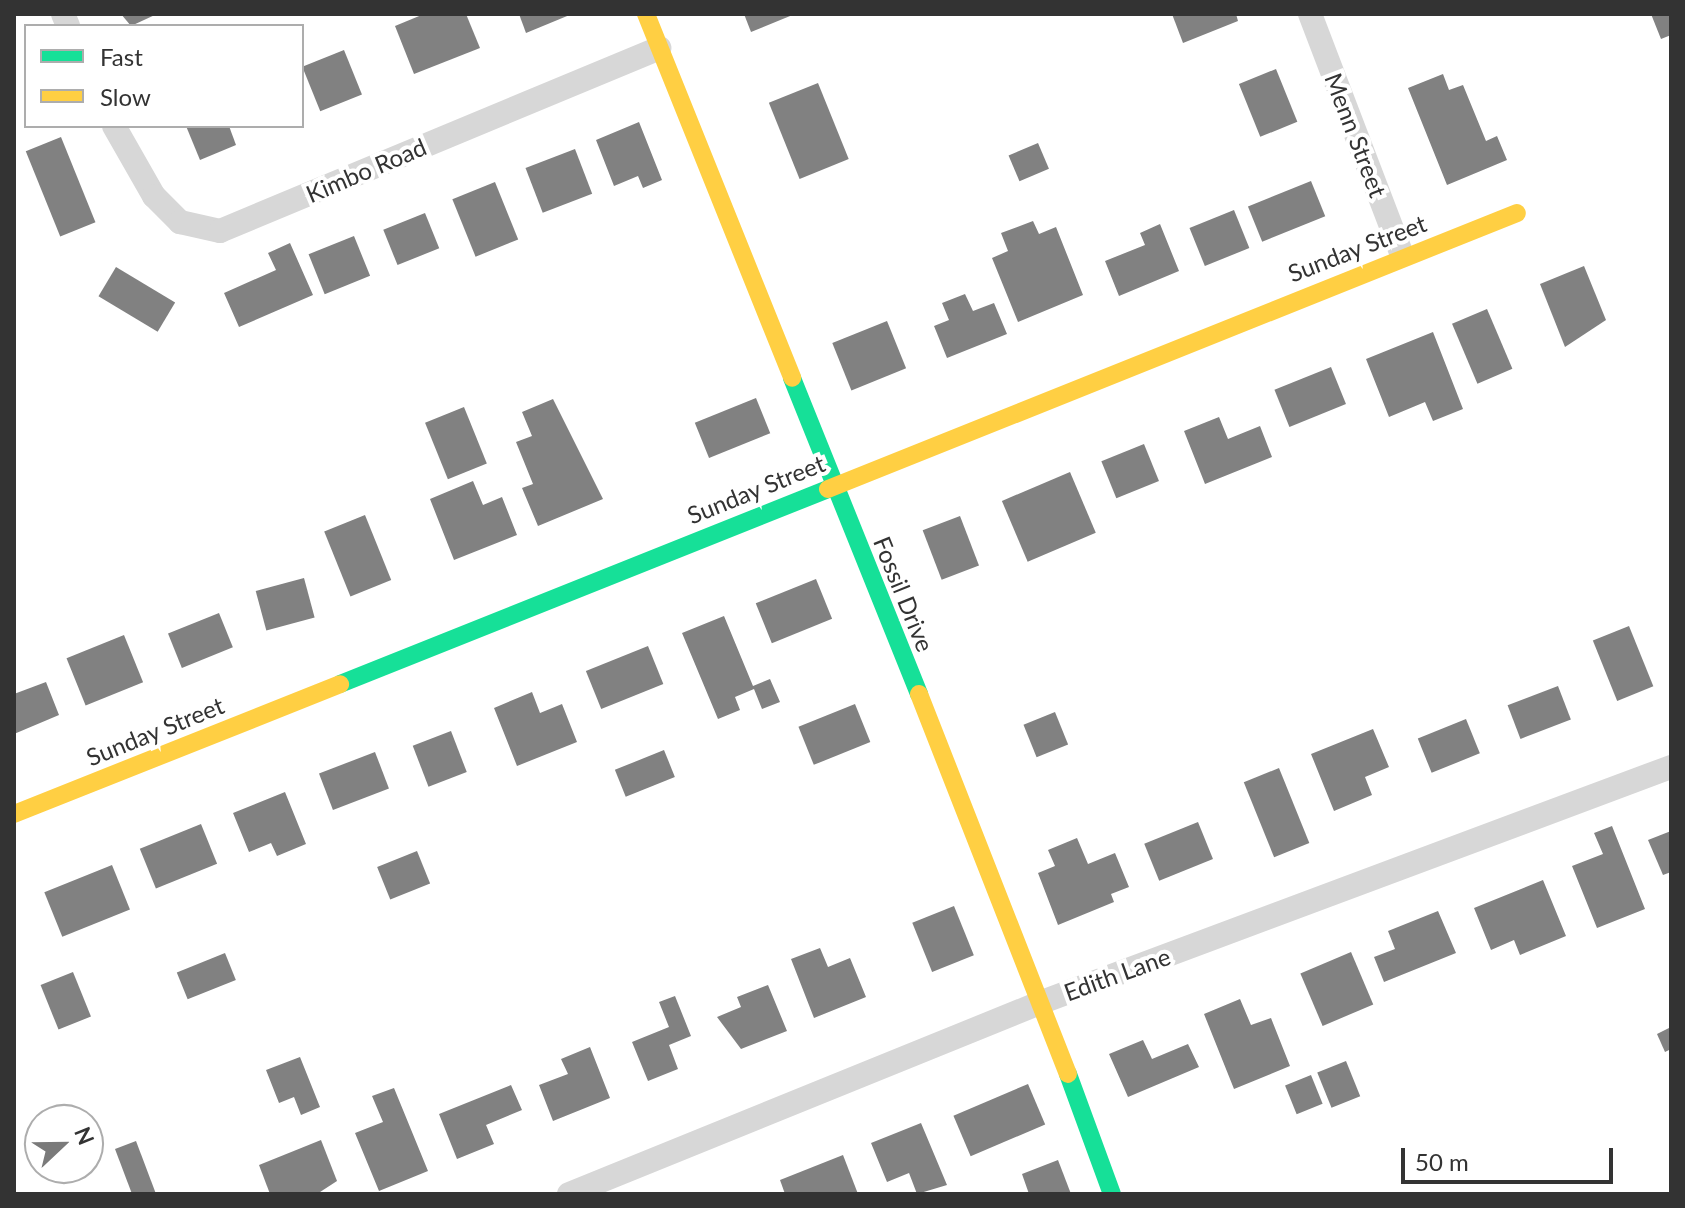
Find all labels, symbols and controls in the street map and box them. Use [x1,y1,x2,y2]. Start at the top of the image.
legend [24,24,304,128]
text: Fast [100,42,143,71]
street label: Menn Street [1319,69,1393,201]
text: Slow [100,82,151,111]
street label: Kimbo Road [302,132,430,208]
street label: Sunday Street [1284,208,1430,288]
street label: Sunday Street [683,448,829,530]
street label: Fossil Drive [868,532,940,656]
street label: Sunday Street [82,690,228,772]
street label: Edith Lane [1060,941,1174,1007]
north arrow [24,1104,104,1184]
text: N [69,1123,101,1148]
scale bar [1405,1132,1617,1182]
text: 50 m [1415,1147,1469,1176]

